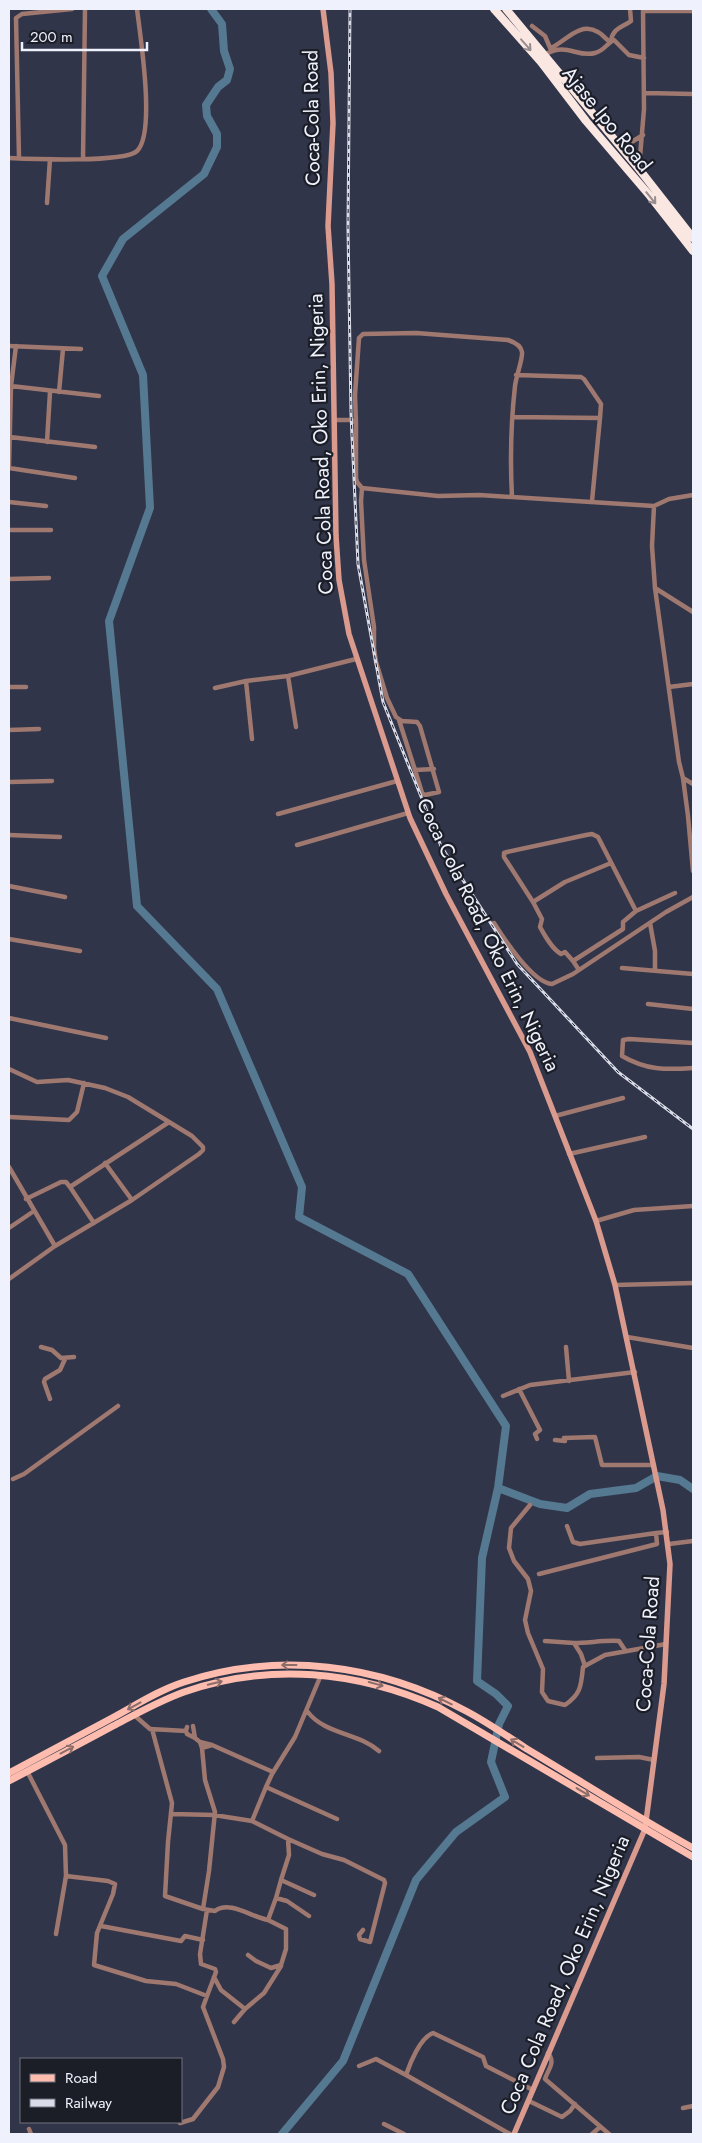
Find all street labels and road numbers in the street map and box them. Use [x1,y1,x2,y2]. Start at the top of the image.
street label: Coca-Cola Road [296,50,328,186]
street label: Ajase Ipo Road [555,60,659,178]
street label: Coca Cola Road, Oko Erin, Nigeria [301,293,341,595]
street label: Coca Cola Road, Oko Erin, Nigeria [409,793,567,1077]
street label: Coca-Cola Road [629,1575,667,1713]
street label: Coca Cola Road, Oko Erin, Nigeria [493,1831,637,2119]

